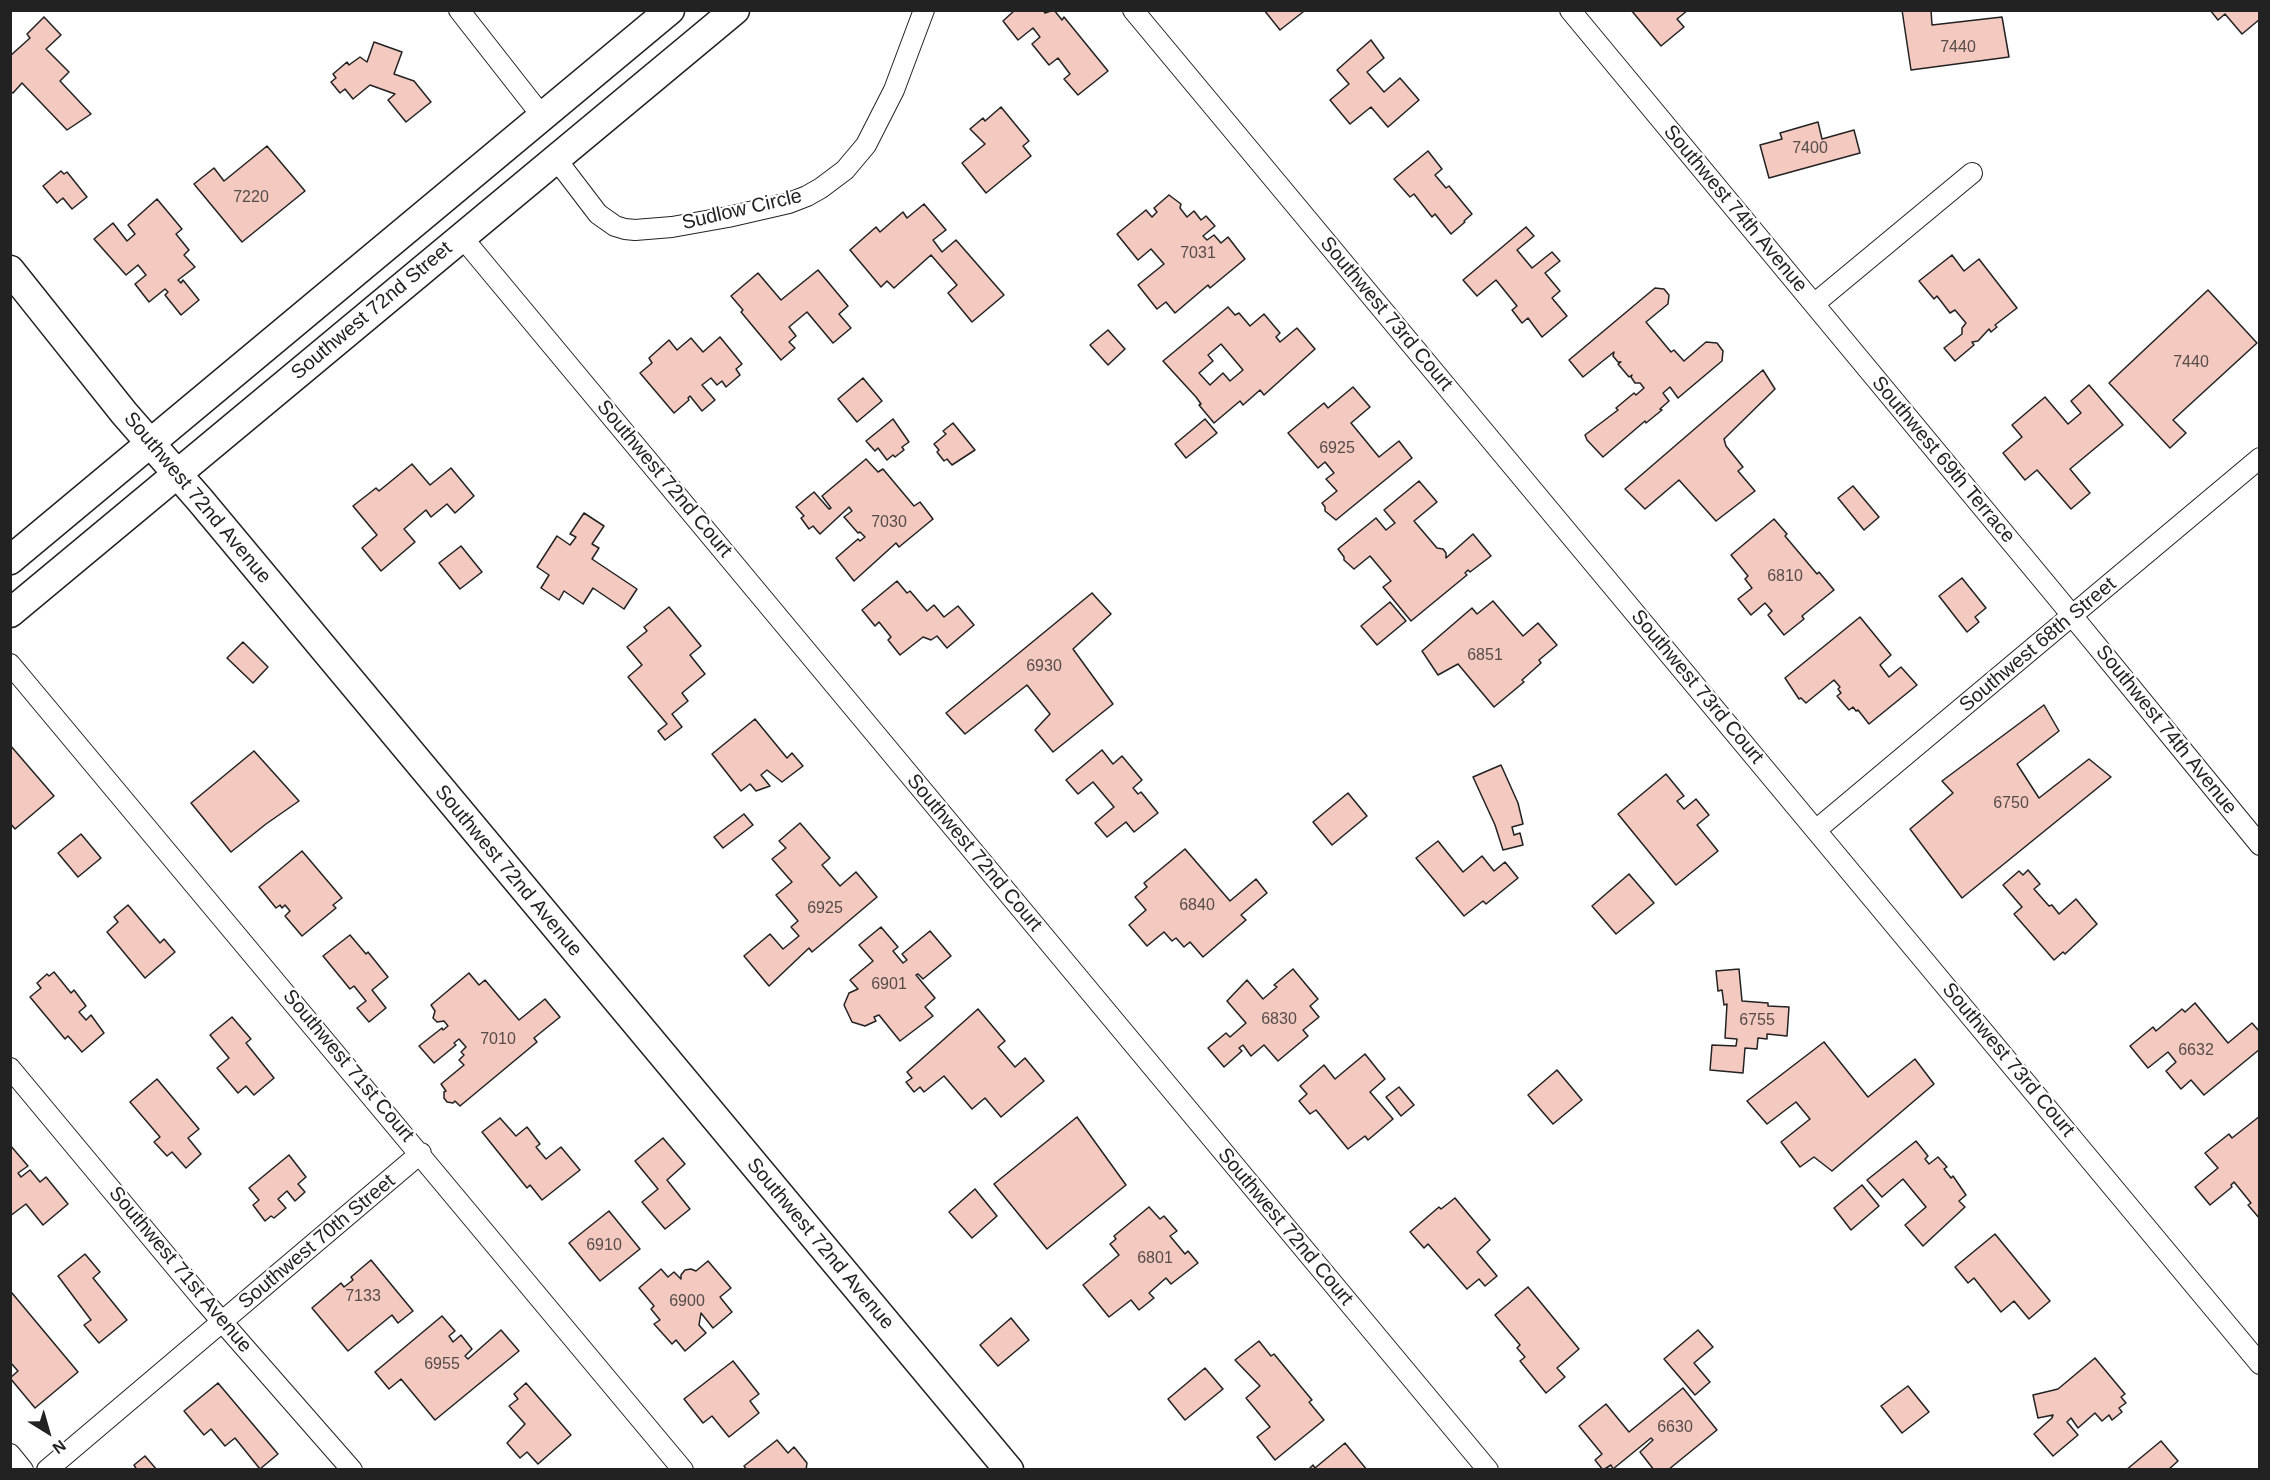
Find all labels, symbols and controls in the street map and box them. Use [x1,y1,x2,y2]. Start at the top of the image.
house number: 7440 [1940,38,1976,58]
street label: Southwest 74th Avenue [1658,121,1812,297]
house number: 7400 [1792,139,1828,159]
street label: Sudlow Circle [680,185,804,235]
house number: 7220 [233,188,269,208]
street label: Southwest 73rd Court [1315,232,1457,396]
street label: Southwest 72nd Street [287,237,457,385]
house number: 7031 [1180,244,1216,264]
house number: 7440 [2173,353,2209,373]
street label: Southwest 69th Terrace [1866,372,2020,548]
street label: Southwest 72nd Court [591,395,737,563]
street label: Southwest 72nd Avenue [118,407,276,589]
house number: 6925 [1319,439,1355,459]
house number: 7030 [871,513,907,533]
house number: 6810 [1767,567,1803,587]
street label: Southwest 68th Street [1955,573,2121,717]
street label: Southwest 73rd Court [1626,605,1768,769]
street label: Southwest 74th Avenue [2090,640,2242,820]
house number: 6851 [1467,646,1503,666]
house number: 6930 [1026,657,1062,677]
street label: Southwest 72nd Court [901,769,1047,937]
street label: Southwest 72nd Avenue [429,780,587,962]
house number: 6750 [1993,794,2029,814]
house number: 6840 [1179,896,1215,916]
house number: 6925 [807,899,843,919]
house number: 6901 [871,975,907,995]
street label: Southwest 73rd Court [1937,978,2079,1142]
street label: Southwest 71st Court [277,985,419,1147]
house number: 6830 [1261,1010,1297,1030]
house number: 6755 [1739,1011,1775,1031]
house number: 7010 [480,1030,516,1050]
house number: 6632 [2178,1041,2214,1061]
street label: Southwest 72nd Court [1212,1143,1358,1311]
street label: Southwest 72nd Avenue [741,1153,899,1335]
street label: Southwest 70th Street [234,1170,400,1314]
street label: Southwest 71st Avenue [103,1182,257,1358]
house number: 6910 [586,1236,622,1256]
house number: 6801 [1137,1249,1173,1269]
house number: 7133 [345,1287,381,1307]
house number: 6900 [669,1292,705,1312]
house number: 6955 [424,1355,460,1375]
north arrow [18,1402,78,1462]
house number: 6630 [1657,1418,1693,1438]
text: N [49,1437,69,1457]

